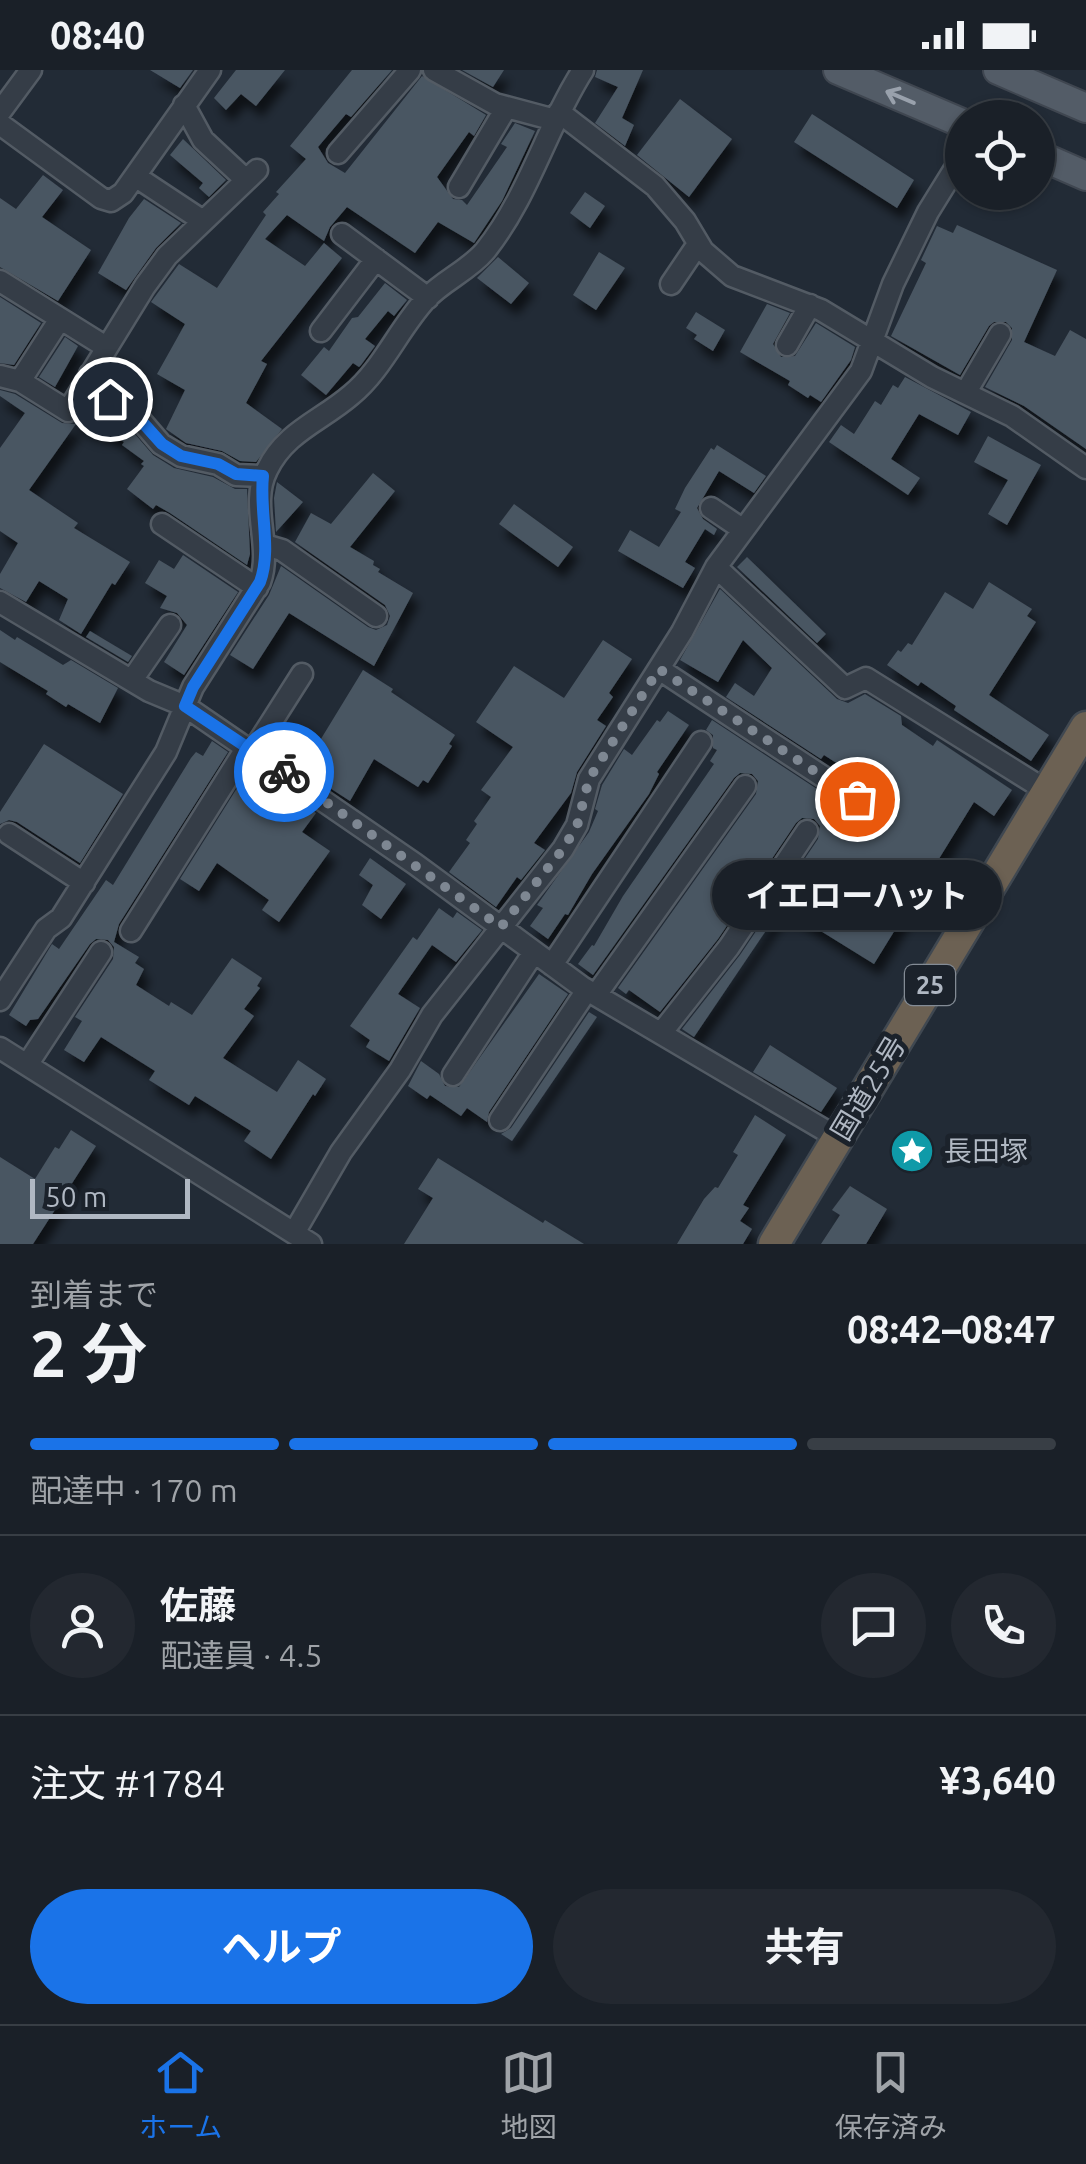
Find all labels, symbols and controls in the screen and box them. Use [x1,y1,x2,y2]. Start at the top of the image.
text: 08:40 [50,14,145,56]
one-way arrow [885,86,916,104]
map controls [945,100,1055,210]
button: locate [945,100,1055,210]
pin [68,357,153,442]
icon: home [83,372,138,427]
courier [234,722,334,822]
icon: bike [257,745,312,800]
pin [815,757,900,842]
icon: bag [830,772,885,827]
callout: イエローハット [712,859,1002,929]
text: イエローハット [745,877,969,913]
road number: 25 [905,965,955,1005]
street label: 国道25号 [825,1030,911,1145]
place icon: 長田塚 [889,1128,935,1174]
place label: 長田塚 [944,1135,1028,1166]
scale bar [30,1174,190,1218]
text: 50 m [45,1181,107,1212]
text: 到着まで [30,1276,158,1312]
text: 08:42–08:47 [847,1308,1056,1350]
text: 2 分 [30,1316,147,1389]
text: 配達中 · 170 m [30,1472,238,1508]
button: person [30,1573,135,1678]
button: chat [821,1573,926,1678]
button: phone [951,1573,1056,1678]
text: 佐藤 [160,1584,236,1626]
text: 配達員 · 4.5 [160,1637,323,1673]
text: ¥3,640 [939,1759,1056,1801]
text: 注文 #1784 [30,1762,225,1804]
button: ヘルプ [30,1889,533,2004]
button: 共有 [553,1889,1056,2004]
tab: ホーム [139,2045,222,2145]
tab: 地図 [501,2045,557,2145]
tab: 保存済み [835,2045,947,2145]

